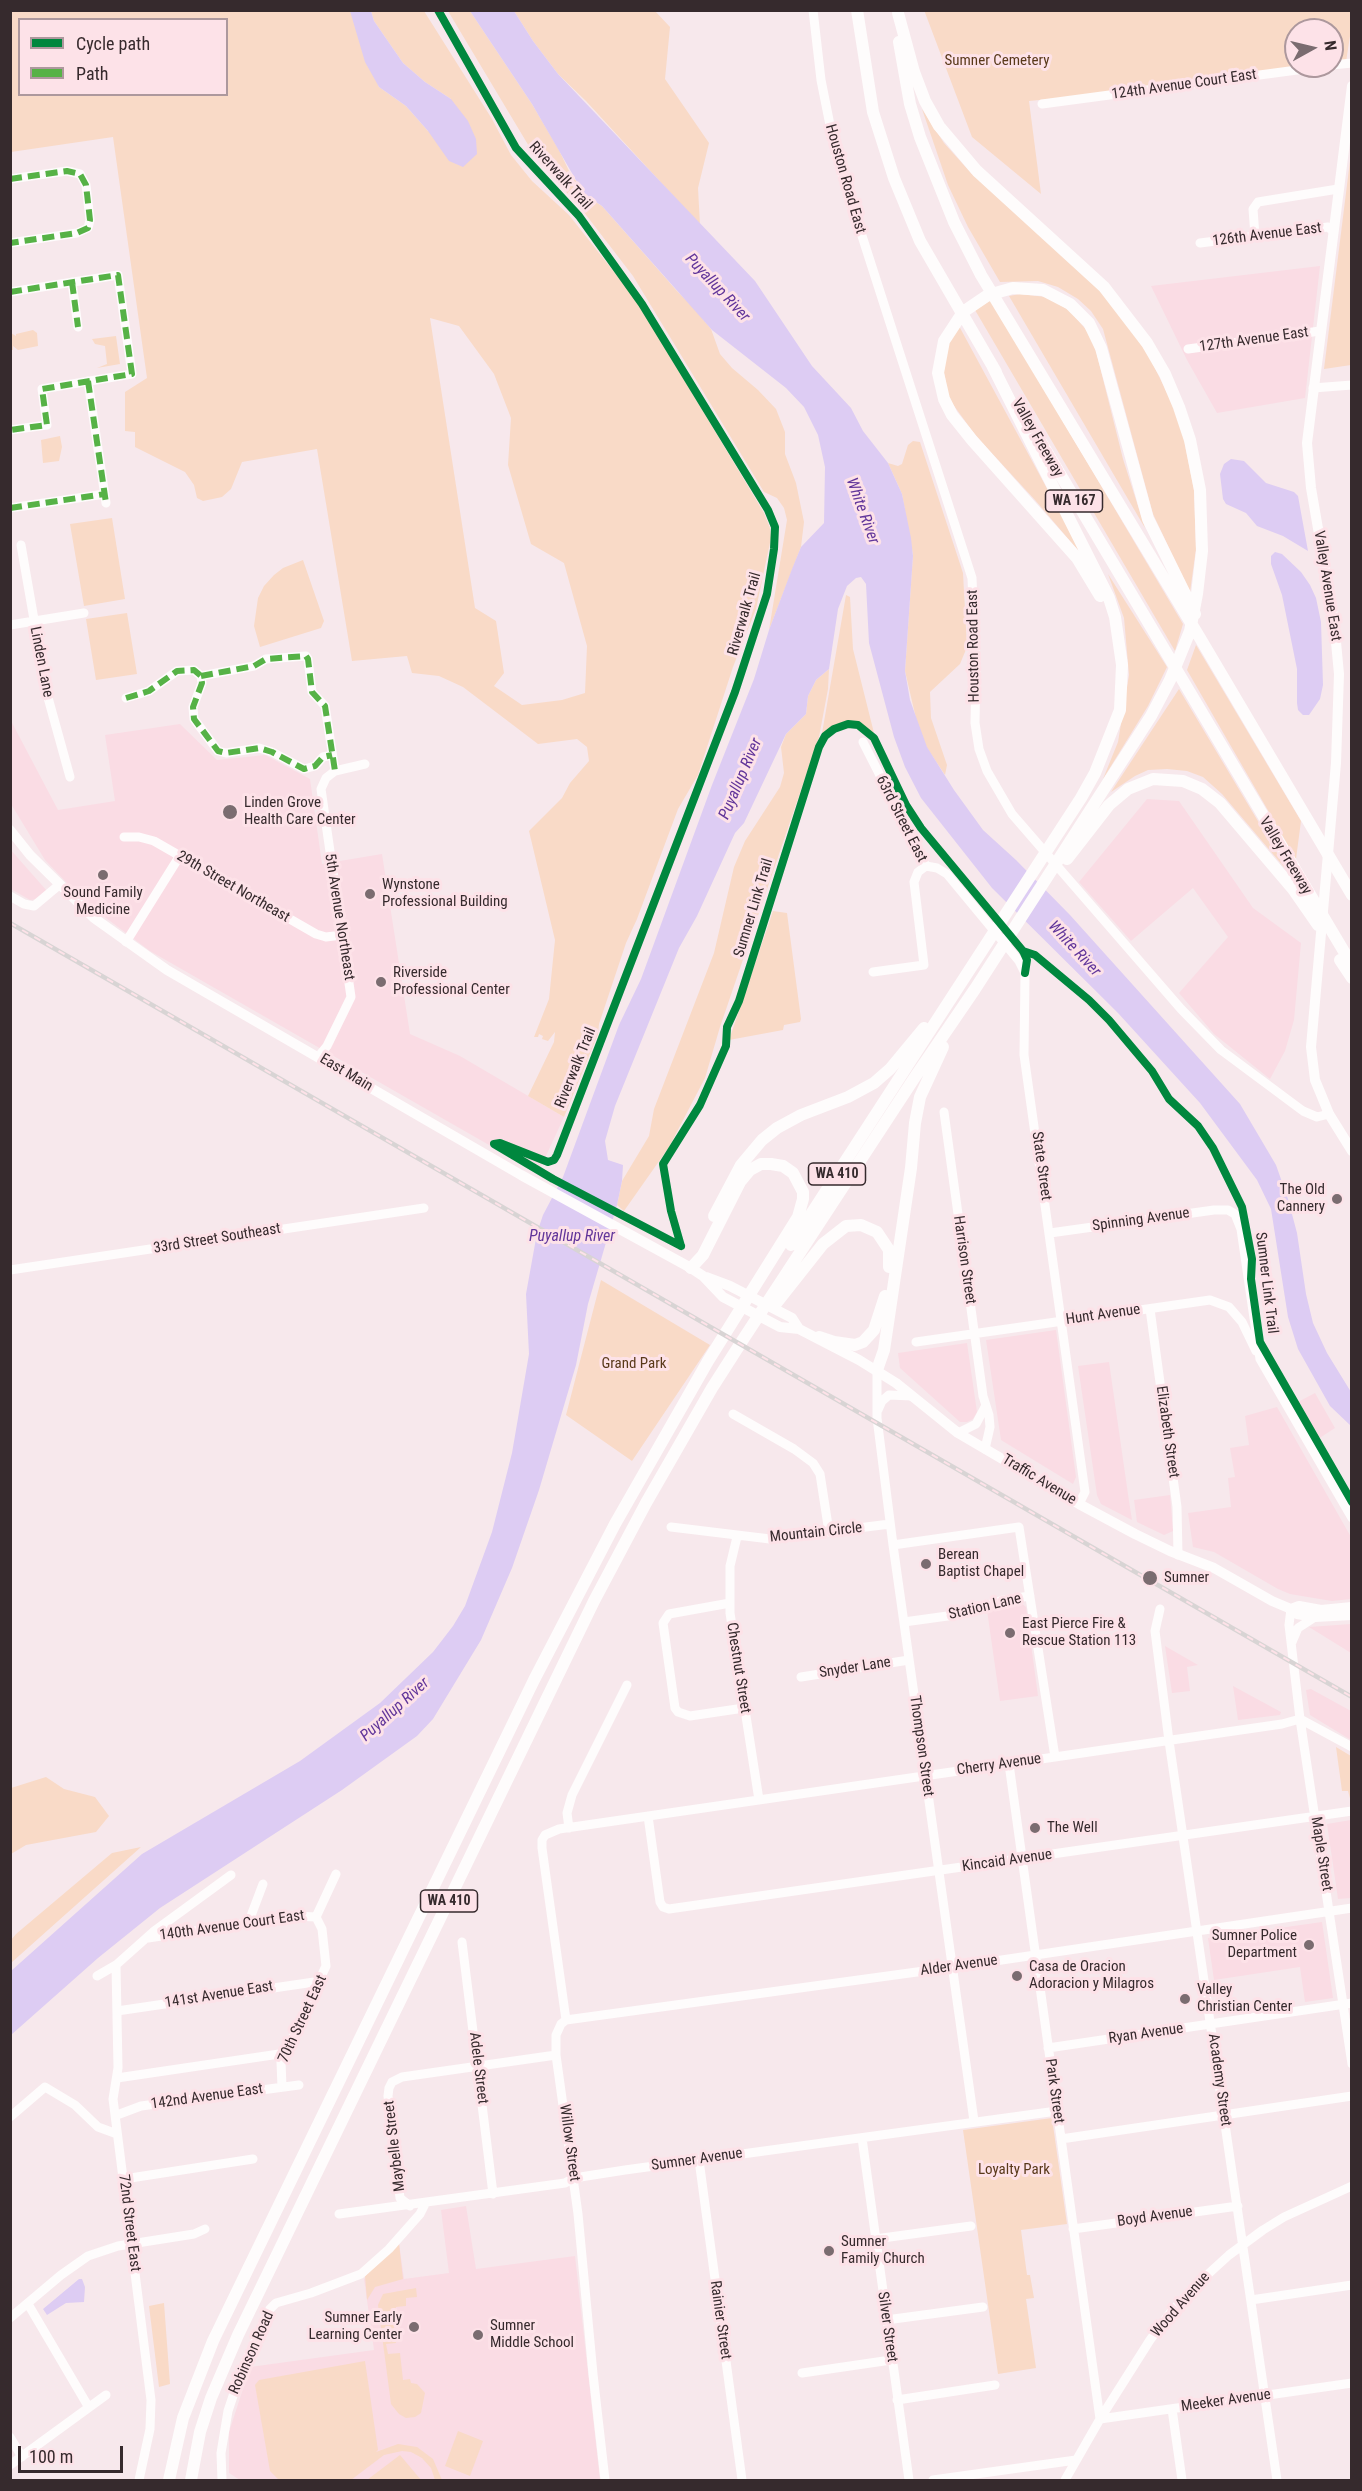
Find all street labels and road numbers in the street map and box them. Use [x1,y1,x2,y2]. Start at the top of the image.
street label: 124th Avenue Court East [1110,66,1258,104]
street label: Houston Road East [821,122,869,236]
street label: Riverwalk Trail [525,138,595,214]
street label: 126th Avenue East [1211,219,1323,251]
street label: 127th Avenue East [1198,323,1310,357]
street label: Valley Freeway [1007,396,1067,480]
road number: WA 167 [1046,490,1102,512]
street label: Valley Avenue East [1309,530,1345,642]
street label: Riverwalk Trail [725,570,765,658]
street label: Houston Road East [964,589,984,703]
street label: Linden Lane [25,625,57,699]
street label: 63rd Street East [871,773,931,865]
street label: Valley Freeway [1255,814,1315,898]
street label: 29th Street Northeast [173,847,293,927]
street label: 5th Avenue Northeast [320,852,358,982]
street label: Sumner Link Trail [730,856,778,960]
street label: Riverwalk Trail [552,1025,600,1111]
street label: East Main [316,1050,376,1096]
street label: State Street [1027,1130,1055,1202]
road number: WA 410 [808,1163,866,1185]
street label: Spinning Avenue [1091,1204,1191,1236]
street label: Harrison Street [949,1215,979,1305]
street label: 33rd Street Southeast [152,1220,282,1258]
street label: Sumner Link Trail [1251,1231,1281,1335]
street label: Hunt Avenue [1065,1301,1141,1329]
street label: Elizabeth Street [1152,1385,1182,1479]
street label: Traffic Avenue [999,1451,1079,1509]
street label: Mountain Circle [769,1519,863,1547]
street label: Station Lane [947,1590,1023,1624]
street label: Chestnut Street [722,1621,754,1715]
street label: Snyder Lane [818,1653,892,1683]
street label: Thompson Street [905,1694,937,1798]
street label: Cherry Avenue [956,1750,1042,1780]
street label: Maple Street [1306,1816,1336,1892]
street label: Kincaid Avenue [961,1846,1053,1876]
road number: WA 410 [420,1890,478,1912]
street label: 140th Avenue Court East [158,1907,306,1945]
street label: Alder Avenue [919,1952,999,1980]
street label: 70th Street East [275,1972,331,2066]
street label: 141st Avenue East [164,1978,274,2012]
street label: Ryan Avenue [1108,2020,1184,2048]
street label: Adele Street [465,2031,491,2105]
street label: Academy Street [1204,2033,1234,2127]
street label: Park Street [1041,2057,1067,2125]
street label: 142nd Avenue East [150,2080,264,2114]
street label: Maybelle Street [380,2099,410,2193]
street label: Willow Street [555,2103,583,2183]
street label: Sumner Avenue [650,2145,744,2175]
street label: 72nd Street East [114,2174,144,2272]
street label: Boyd Avenue [1116,2203,1194,2231]
street label: Wood Avenue [1148,2269,1214,2341]
street label: Rainier Street [706,2279,734,2361]
street label: Silver Street [873,2291,901,2363]
street label: Robinson Road [226,2309,278,2397]
street label: Meeker Avenue [1180,2386,1272,2416]

